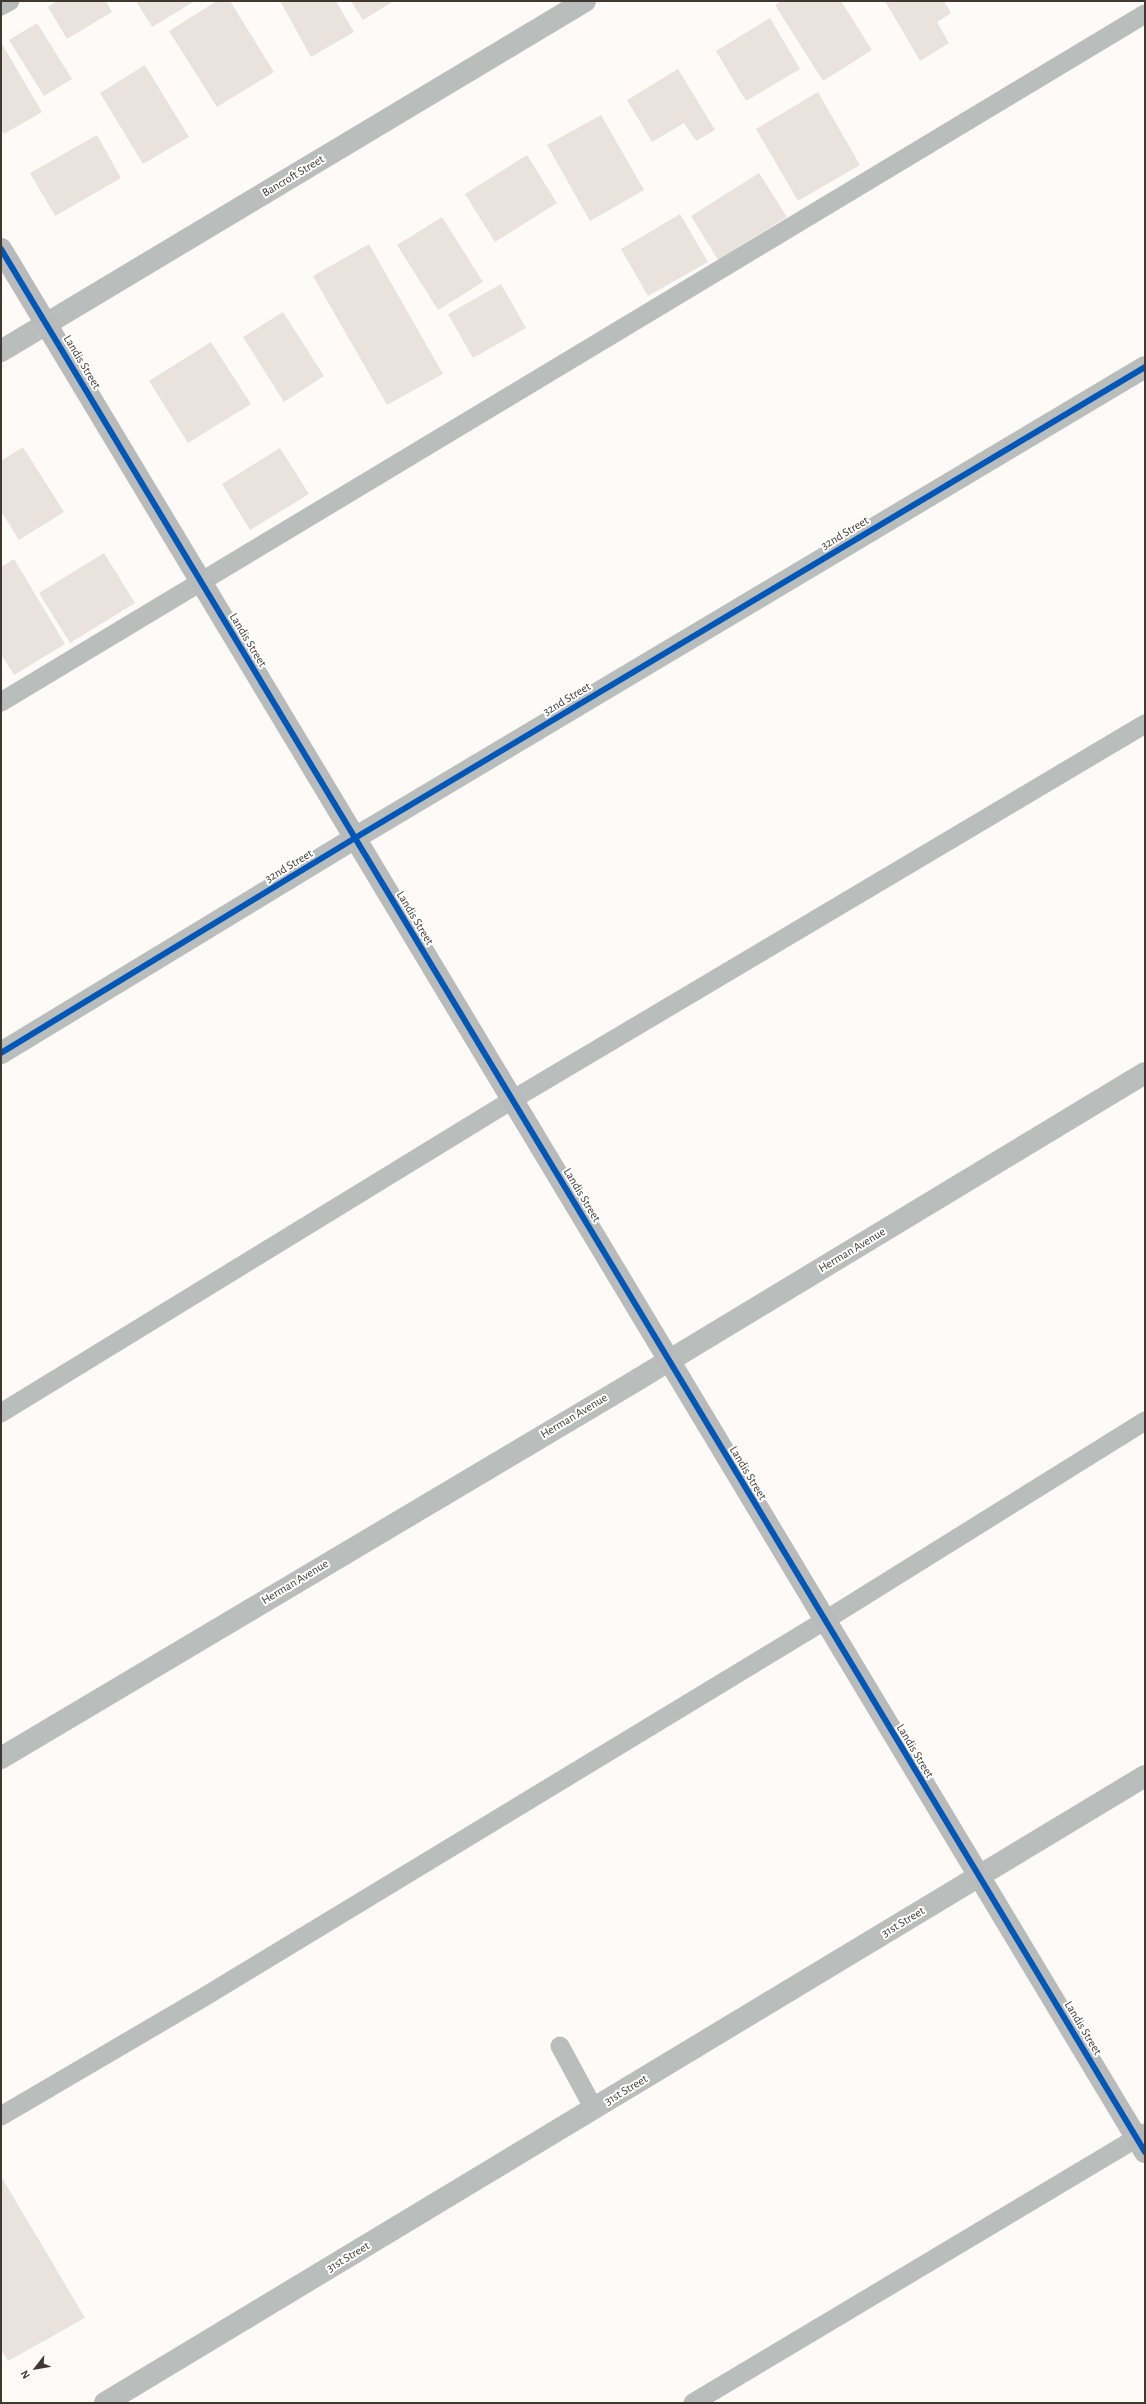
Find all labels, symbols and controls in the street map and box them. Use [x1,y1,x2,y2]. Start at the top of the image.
street label: Bancroft Street [259,152,327,200]
street label: Landis Street [60,332,104,392]
street label: 32nd Street [819,513,871,553]
street label: Landis Street [226,610,270,670]
street label: 32nd Street [541,679,593,719]
street label: 32nd Street [263,846,315,886]
street label: Landis Street [393,888,437,948]
street label: Landis Street [560,1165,604,1225]
street label: Herman Avenue [816,1224,888,1276]
street label: Herman Avenue [538,1390,610,1442]
street label: Landis Street [726,1443,770,1503]
street label: Herman Avenue [259,1556,331,1608]
street label: Landis Street [893,1721,937,1781]
street label: 31st Street [879,1904,927,1940]
street label: Landis Street [1061,1998,1105,2058]
street label: 31st Street [602,2072,650,2108]
street label: 31st Street [324,2239,372,2275]
north arrow [16,2348,56,2388]
text: N [19,2368,32,2381]

